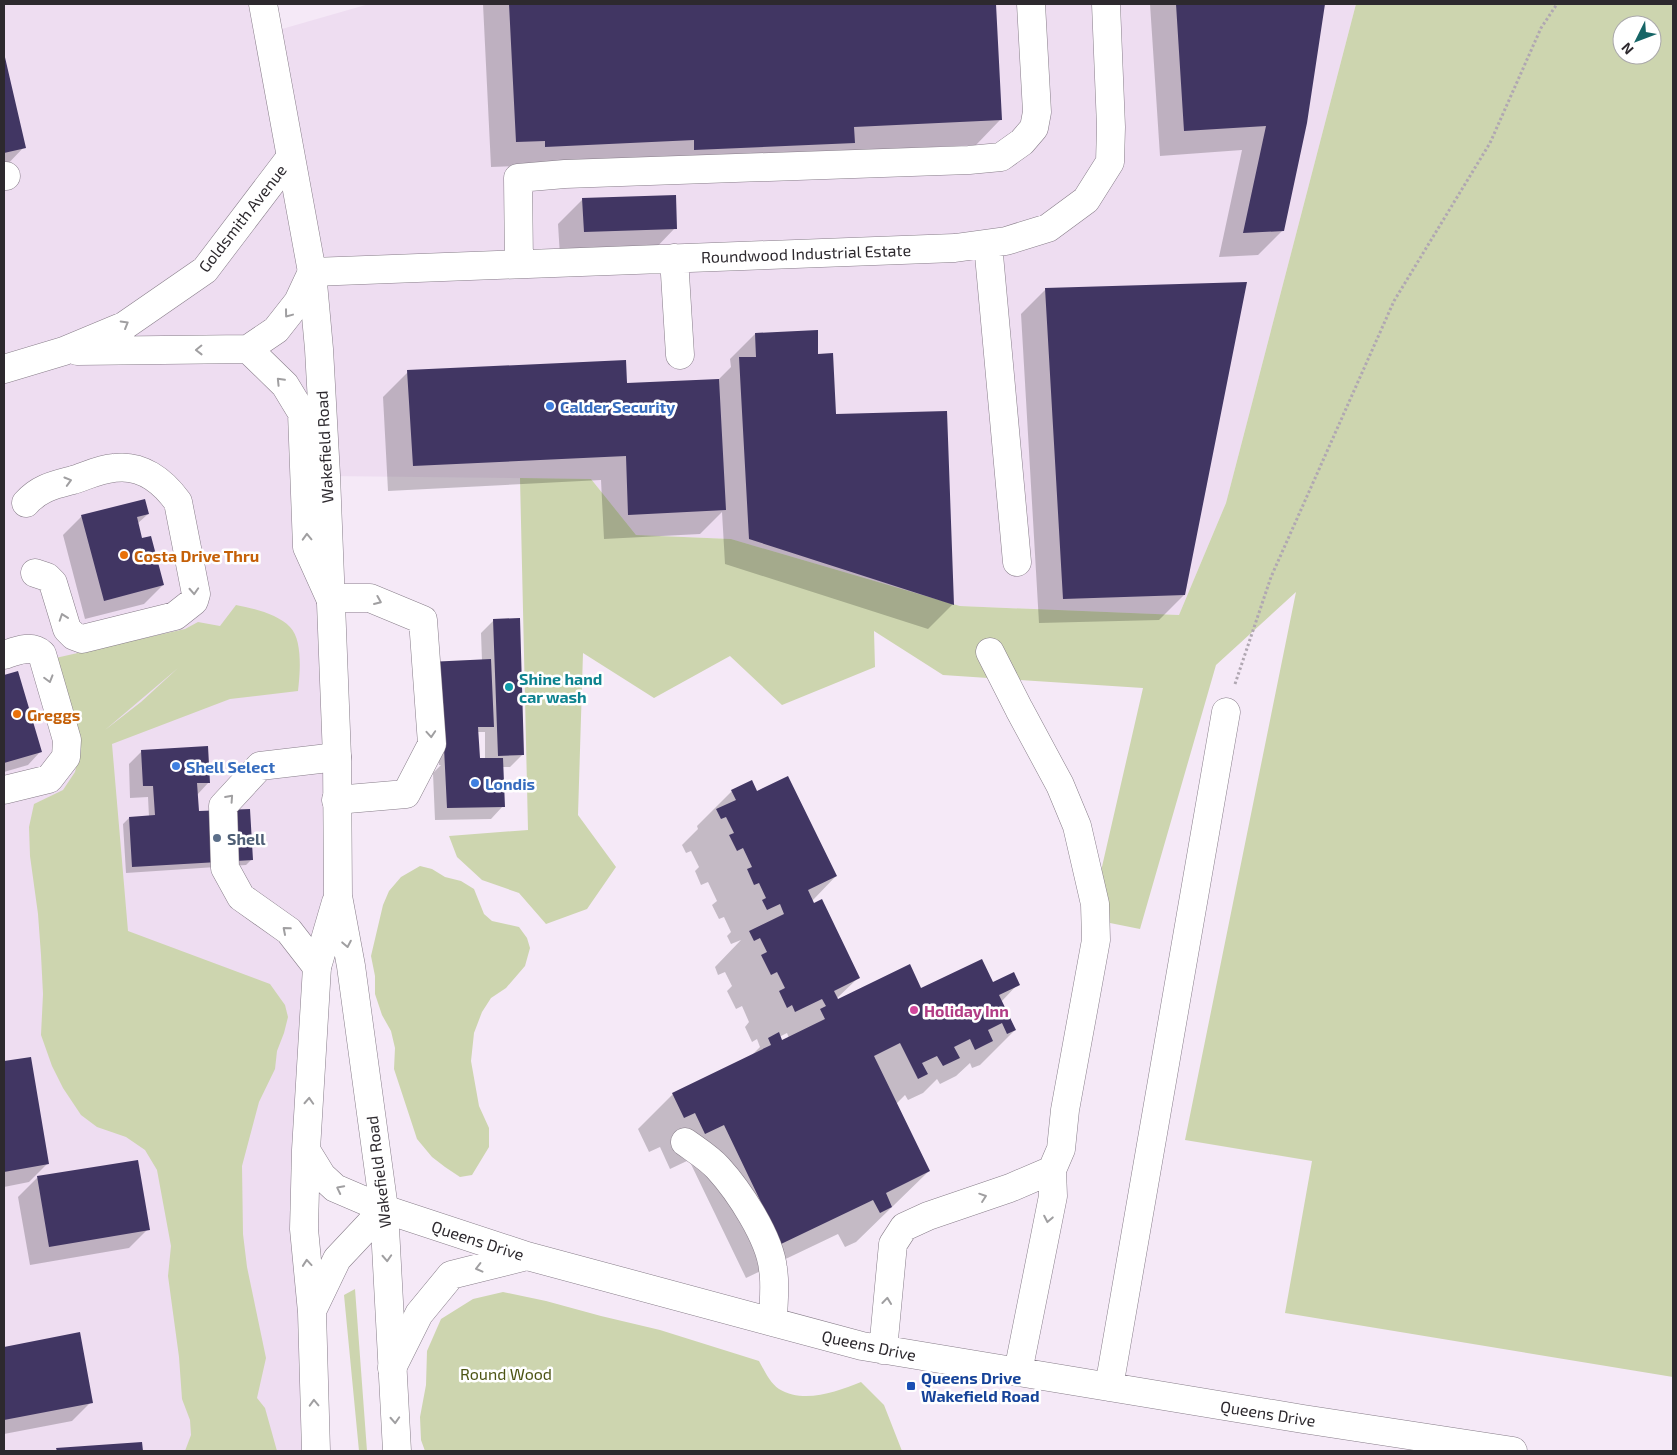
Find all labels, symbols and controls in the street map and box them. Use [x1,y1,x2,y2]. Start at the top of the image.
north arrow [1612,15,1662,65]
text: N [1617,40,1637,58]
street label: Goldsmith Avenue [194,160,290,276]
street label: Roundwood Industrial Estate [701,240,911,266]
one-way arrow [286,308,294,317]
one-way arrow [119,320,128,330]
one-way arrow [195,345,202,355]
one-way arrow [277,378,286,387]
street label: Wakefield Road [312,390,336,504]
place label: Calder Security [560,397,675,417]
marker: Calder Security [544,400,556,412]
one-way arrow [64,476,72,487]
one-way arrow [301,532,312,540]
place label: Costa Drive Thru [134,546,259,565]
marker: Costa Drive Thru [118,549,130,561]
one-way arrow [189,587,200,595]
one-way arrow [373,595,382,606]
one-way arrow [59,613,69,621]
place label: Shine hand car wash [519,669,602,706]
one-way arrow [44,674,54,682]
marker: Shine hand car wash [503,681,515,693]
place label: Greggs [27,705,80,724]
marker: Greggs [11,708,23,720]
one-way arrow [425,731,436,739]
place label: Shell Select [186,757,275,776]
marker: Shell Select [170,760,182,772]
place label: Londis [485,774,535,793]
marker: Londis [469,777,481,789]
one-way arrow [224,794,233,803]
place label: Shell [227,829,266,848]
marker: Shell [211,832,223,844]
one-way arrow [283,927,292,936]
one-way arrow [341,939,351,948]
place label: Holiday Inn [924,1001,1009,1021]
marker: Holiday Inn [908,1004,920,1016]
one-way arrow [303,1097,314,1105]
street label: Wakefield Road [362,1115,394,1229]
one-way arrow [336,1185,345,1195]
one-way arrow [978,1193,987,1203]
one-way arrow [1044,1214,1054,1223]
street label: Queens Drive [429,1216,527,1265]
one-way arrow [381,1254,392,1262]
one-way arrow [302,1259,313,1267]
one-way arrow [475,1262,484,1273]
one-way arrow [882,1297,893,1305]
street label: Queens Drive [820,1326,918,1365]
park label: Round Wood [460,1364,552,1383]
place label: Queens Drive Wakefield Road [921,1368,1040,1405]
marker: Queens Drive Wakefield Road [905,1380,917,1392]
street label: Queens Drive [1219,1396,1317,1431]
one-way arrow [309,1398,320,1406]
one-way arrow [390,1416,400,1424]

